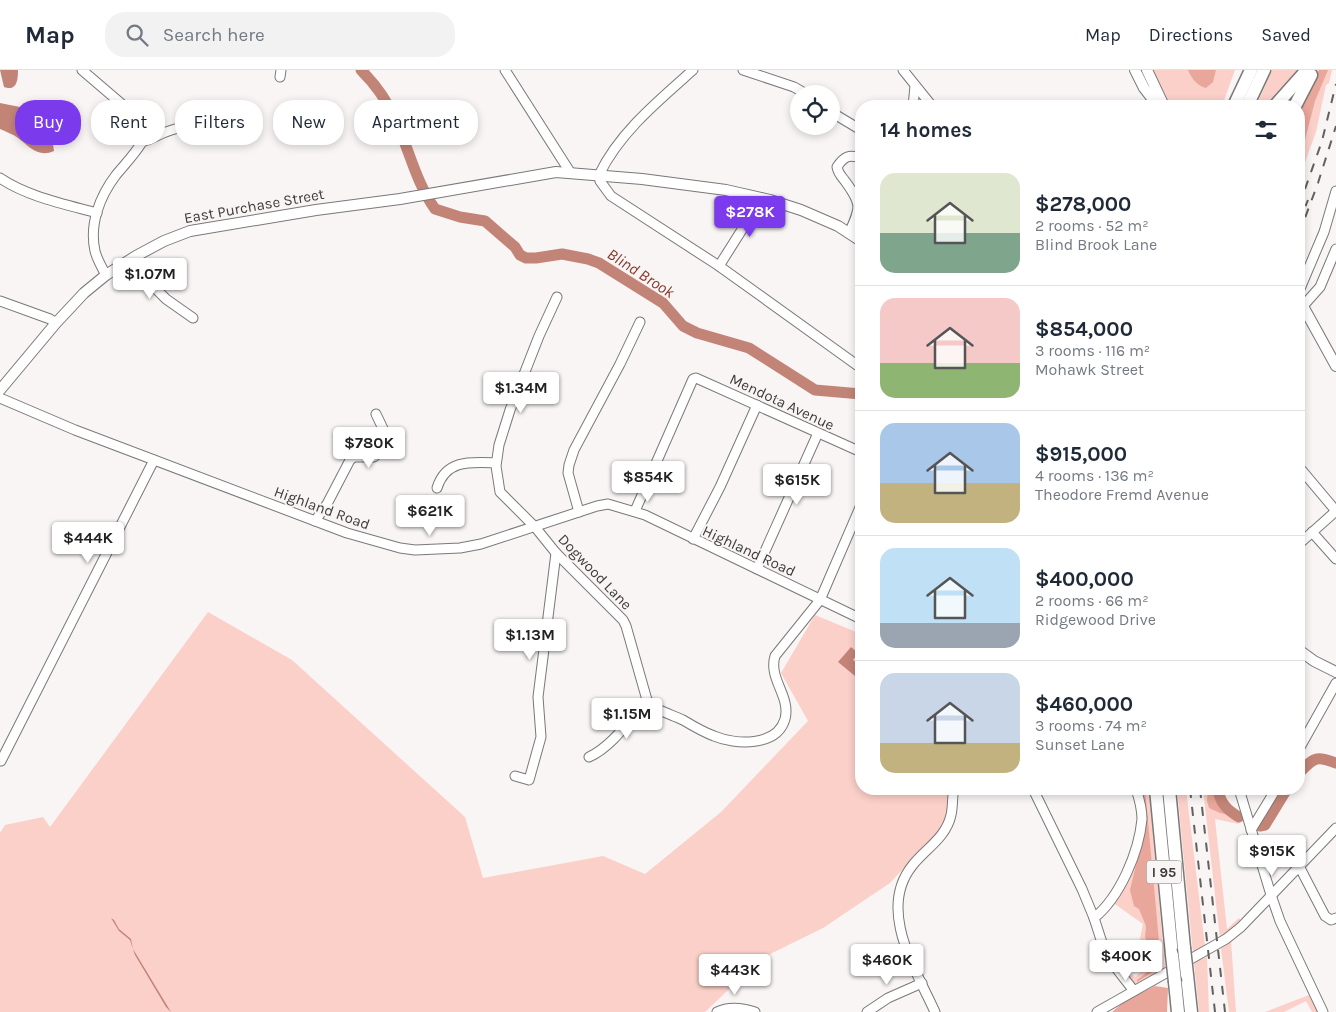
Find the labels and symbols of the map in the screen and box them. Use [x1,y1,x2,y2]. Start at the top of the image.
street label: East Purchase Street [183,185,326,227]
pin: $278K [715,196,785,238]
water label: Blind Brook [604,244,679,302]
pin: $1.07M [109,258,191,300]
street label: Mendota Avenue [727,370,837,434]
pin: $1.34M [480,372,562,414]
pin: $780K [334,426,404,469]
pin: $854K [613,460,683,503]
pin: $615K [762,464,832,506]
street label: Highland Road [272,482,372,534]
pin: $621K [395,494,465,537]
pin: $444K [53,522,123,564]
street label: Highland Road [700,522,798,580]
street label: Dogwood Lane [554,530,636,614]
pin: $1.13M [489,618,571,661]
pin: $1.15M [586,698,668,740]
pin: $915K [1237,834,1307,877]
road number: I 95 [1146,860,1182,884]
pin: $400K [1091,940,1161,982]
pin: $460K [852,944,922,986]
pin: $443K [700,954,770,996]

